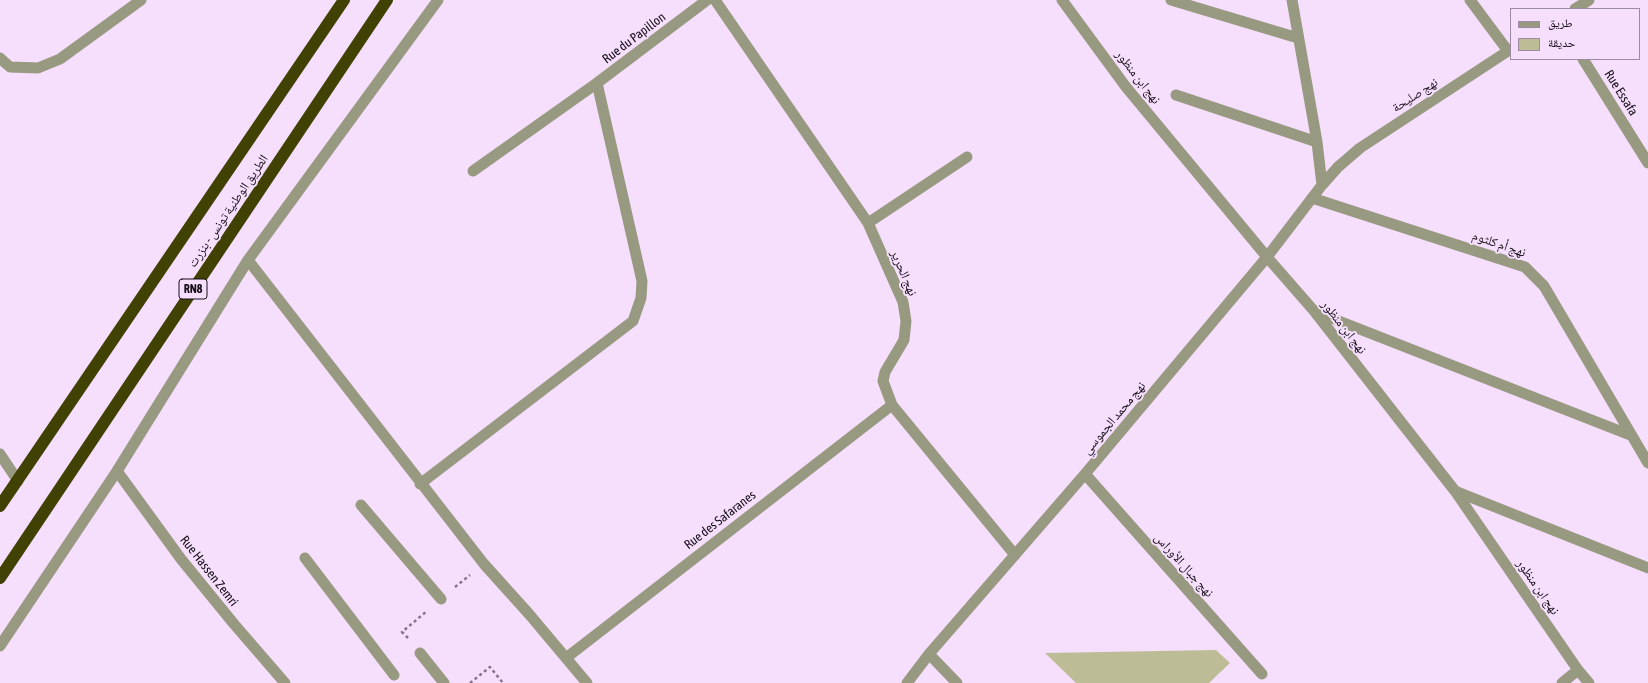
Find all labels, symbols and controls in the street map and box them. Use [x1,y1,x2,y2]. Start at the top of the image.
legend [1510,8,1640,60]
street label: Rue du Papillon [599,9,669,67]
text: طريق [1548,16,1573,30]
text: حديقة [1548,36,1576,50]
street label: نهج ابن منظور [1112,47,1164,107]
street label: Rue Essafa [1601,67,1641,119]
street label: نهج صليحة [1389,74,1441,116]
street label: الطريق الوطنية تونس - بنزرت [185,152,271,270]
street label: نهج أم كلثوم [1470,228,1528,260]
street label: نهج الحرير [887,248,921,298]
road number: RN8 [179,279,207,299]
street label: نهج ابن منظور [1318,297,1370,357]
street label: نهج محمد الجموسي [1079,378,1149,458]
street label: Rue des Safaranes [681,487,759,553]
street label: نهج جبال الأوراس [1151,530,1217,600]
street label: Rue Hassen Zemri [177,533,241,609]
street label: نهج ابن منظور [1513,556,1563,618]

